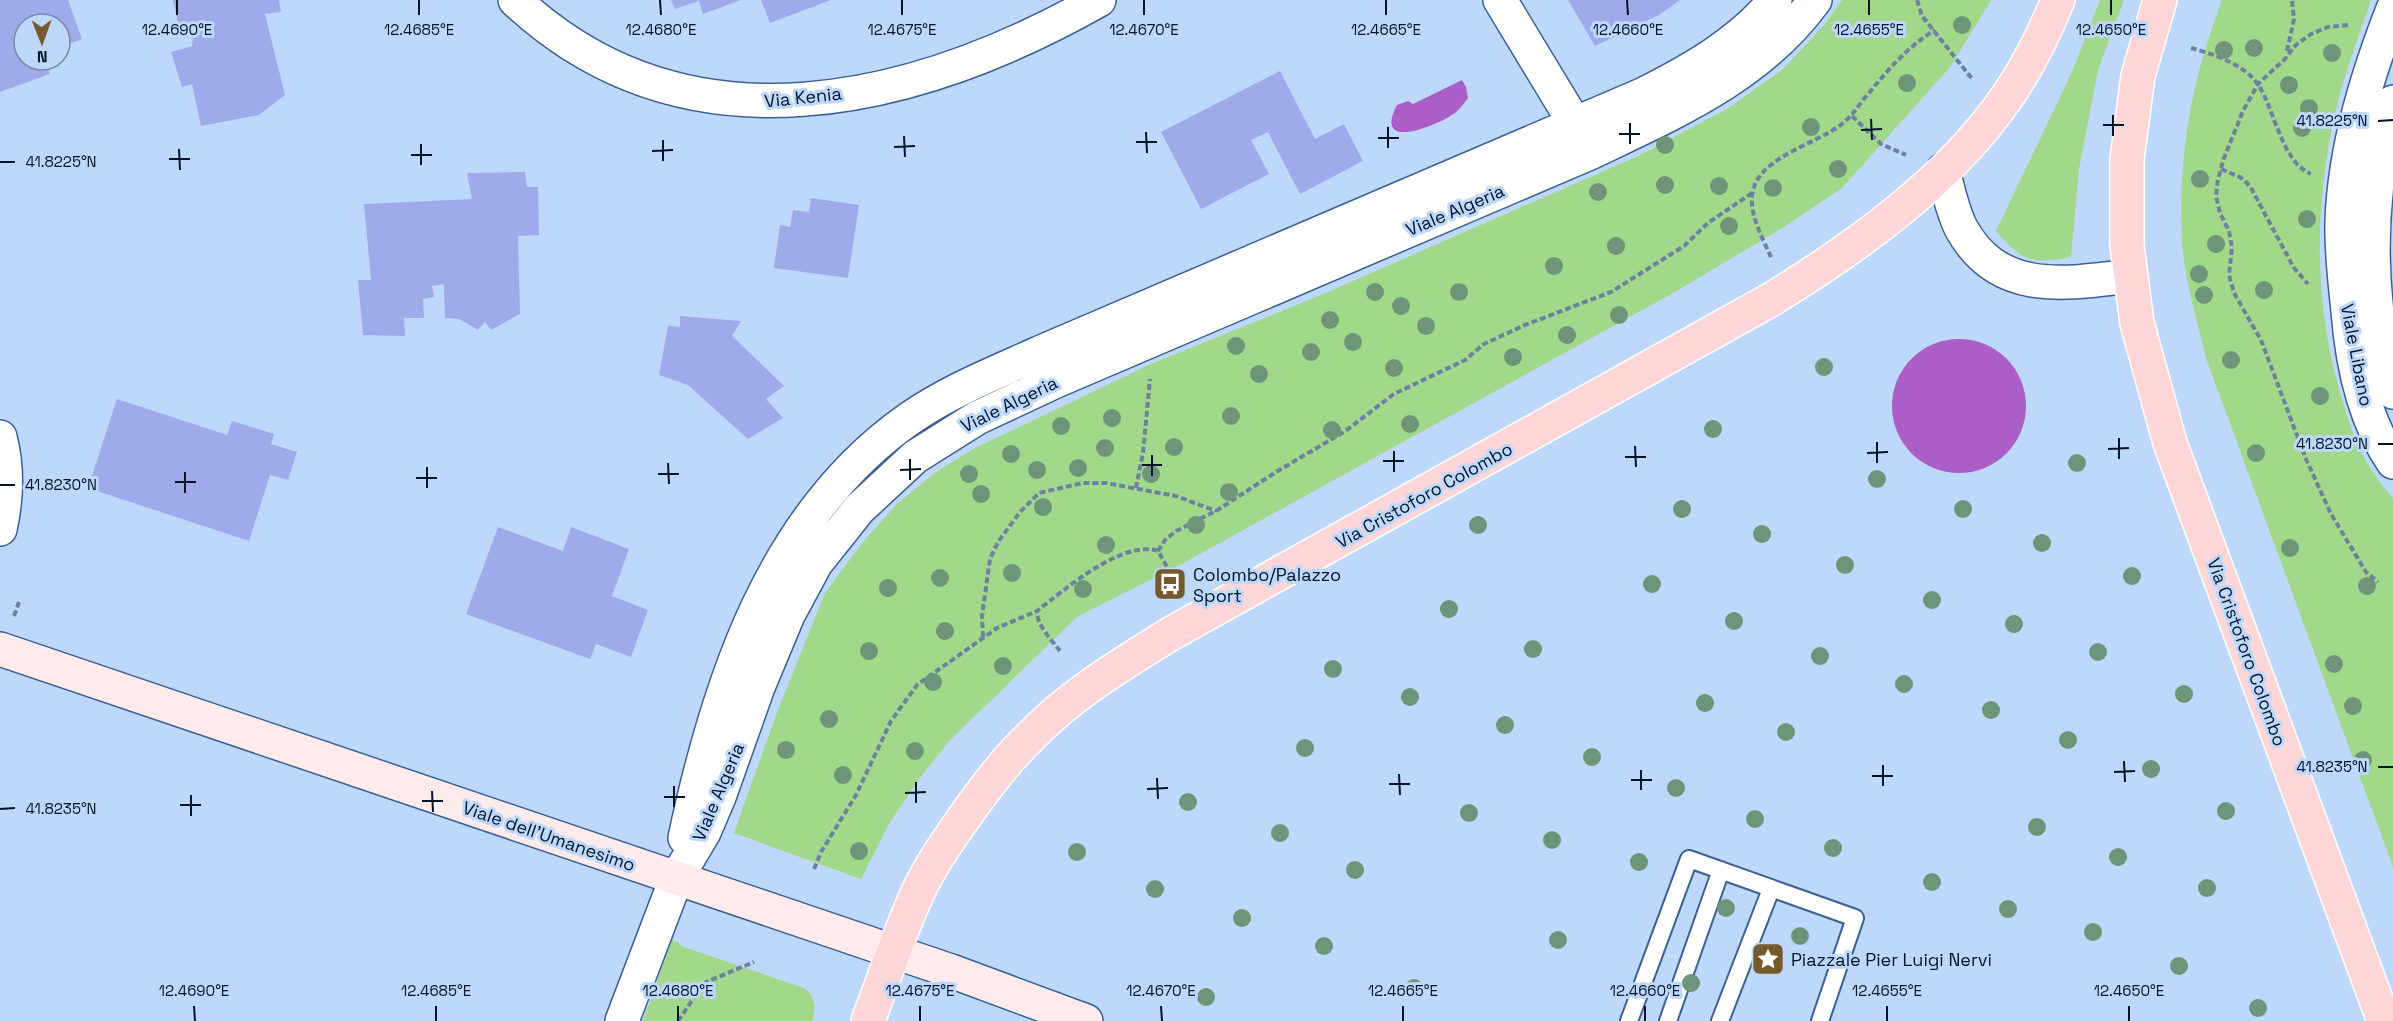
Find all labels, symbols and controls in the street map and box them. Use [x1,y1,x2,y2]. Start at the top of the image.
north arrow [12,12,72,72]
text: 12.4690°E [142,20,212,39]
text: 12.4685°E [384,20,454,39]
text: 12.4680°E [626,20,696,39]
text: 12.4675°E [867,20,937,39]
text: 12.4670°E [1109,20,1179,39]
text: 12.4665°E [1351,20,1421,39]
text: 12.4660°E [1593,20,1663,39]
text: 12.4655°E [1834,20,1904,39]
text: 12.4650°E [2076,20,2146,39]
text: N [37,46,48,67]
street label: Via Kenia [763,82,843,112]
text: 41.8225°N [2296,111,2368,130]
text: 41.8225°N [25,152,97,171]
street label: Viale Algeria [1402,179,1508,241]
street label: Viale Libano [2336,302,2378,408]
street label: Viale Algeria [957,371,1061,437]
text: 41.8230°N [2296,434,2368,453]
street label: Via Cristoforo Colombo [1332,437,1516,553]
text: 41.8230°N [25,475,97,494]
street label: Via Cristoforo Colombo [2202,555,2292,749]
place label: Colombo/Palazzo Sport [1193,563,1341,607]
bus stop icon: Colombo/Palazzo Sport [1152,566,1188,602]
street label: Viale Algeria [687,739,749,845]
text: 41.8235°N [2296,757,2368,776]
street label: Viale dell'Umanesimo [460,796,638,876]
text: 41.8235°N [25,799,97,818]
place icon: Piazzale Pier Luigi Nervi [1750,941,1786,977]
place label: Piazzale Pier Luigi Nervi [1791,948,1992,971]
text: 12.4690°E [159,981,229,1000]
text: 12.4685°E [401,981,471,1000]
text: 12.4680°E [643,981,713,1000]
text: 12.4675°E [885,981,955,1000]
text: 12.4670°E [1126,981,1196,1000]
text: 12.4665°E [1368,981,1438,1000]
text: 12.4660°E [1610,981,1680,1000]
text: 12.4655°E [1852,981,1922,1000]
text: 12.4650°E [2094,981,2164,1000]

